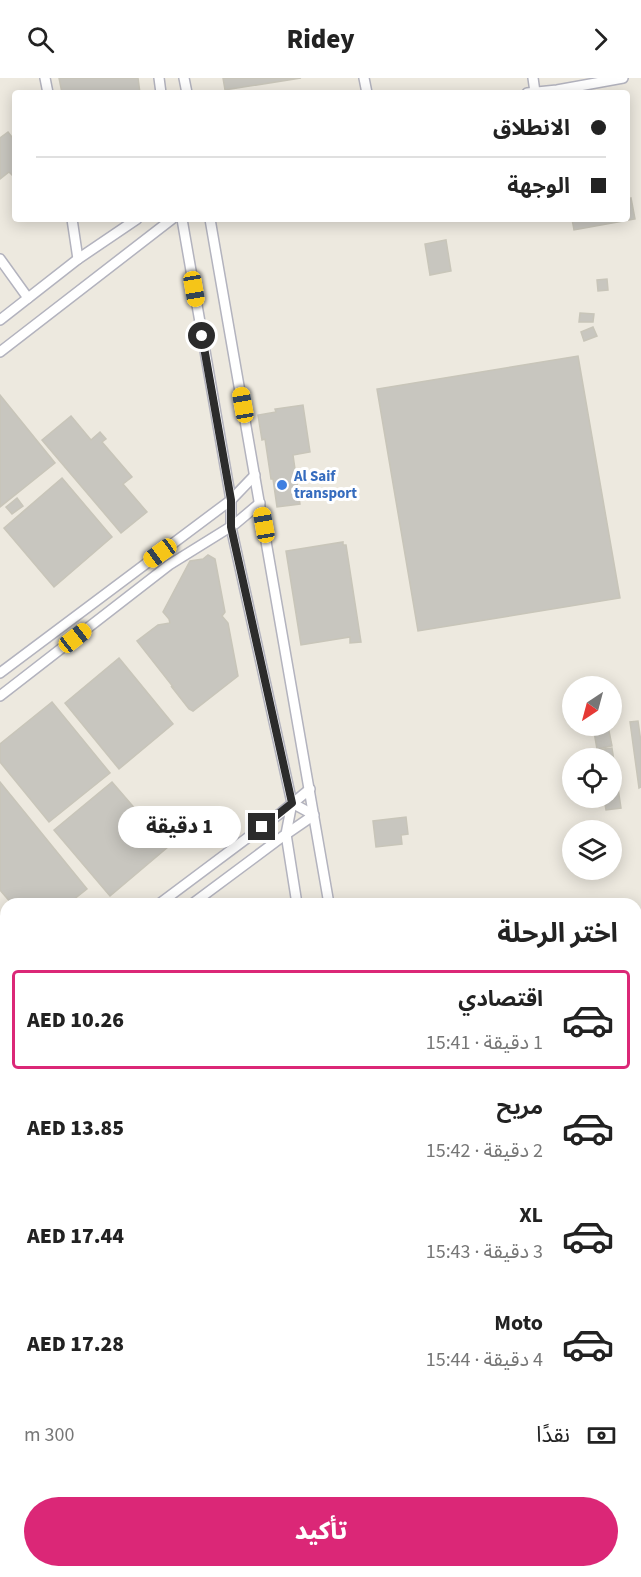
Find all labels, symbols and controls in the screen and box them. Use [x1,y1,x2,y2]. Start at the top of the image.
text: Ridey [286,20,355,59]
icon: search [24,23,57,56]
icon: forward [584,23,617,56]
text: الانطلاق [493,112,570,144]
text: الوجهة [507,170,570,202]
car [182,270,206,308]
route start [188,322,215,349]
car [231,386,255,424]
place label: Al Saif transport [293,466,357,504]
marker: Al Saif transport [275,478,289,492]
car [252,506,276,544]
car [140,535,180,571]
car [55,620,95,656]
north arrow [562,676,622,736]
map controls [562,676,622,880]
button: locate [562,748,622,808]
callout: 1 دقيقة [118,806,241,848]
text: 1 دقيقة [146,813,213,841]
route end [248,813,275,840]
button: layers [562,820,622,880]
text: اختر الرحلة [497,914,618,953]
text: اقتصادي [458,983,543,1015]
icon: car [561,993,615,1047]
text: AED 10.26 [27,1004,124,1036]
text: 1 دقيقة · 15:41 [426,1029,543,1057]
text: مريح [497,1091,543,1123]
icon: car [561,1101,615,1155]
text: AED 13.85 [27,1112,124,1144]
text: 2 دقيقة · 15:42 [426,1137,543,1165]
text: XL [519,1199,543,1231]
icon: car [561,1209,615,1263]
text: AED 17.44 [27,1220,124,1252]
text: 3 دقيقة · 15:43 [426,1238,543,1266]
text: Moto [494,1307,543,1339]
icon: car [561,1317,615,1371]
text: AED 17.28 [27,1328,124,1360]
text: 4 دقيقة · 15:44 [426,1346,543,1374]
text: نقدًا [536,1419,570,1451]
icon: cash [585,1419,618,1452]
text: 300 m [24,1421,74,1449]
button: تأكيد [24,1497,618,1566]

